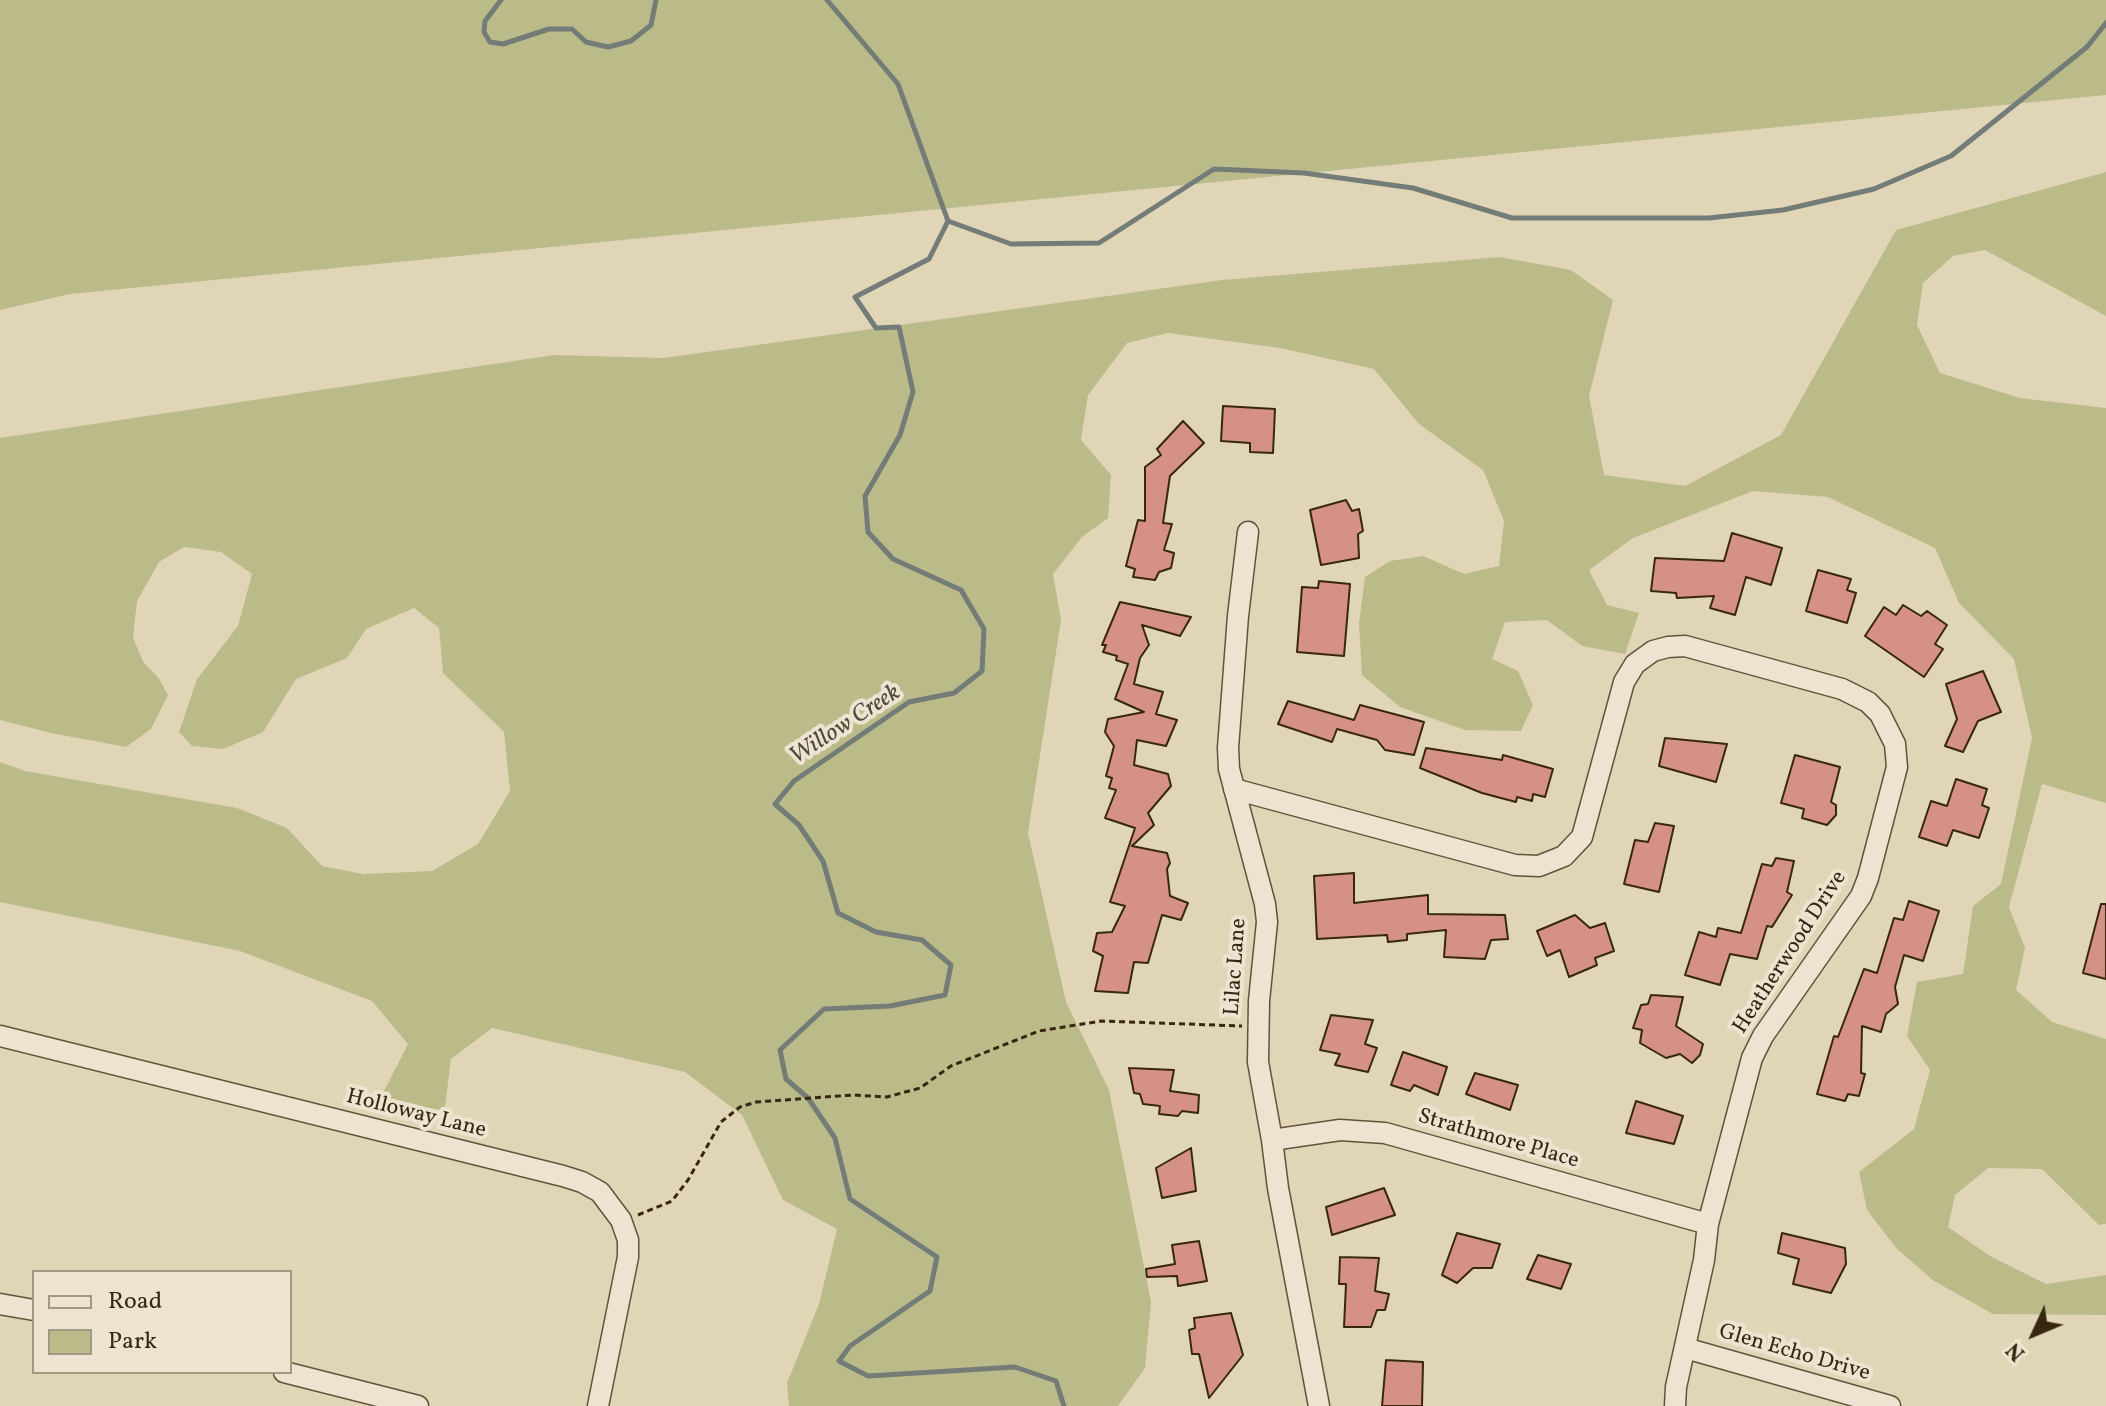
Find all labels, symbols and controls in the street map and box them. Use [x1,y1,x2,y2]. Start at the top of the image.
water label: Willow Creek [785,680,907,772]
street label: Heatherwood Drive [1729,867,1853,1039]
street label: Lilac Lane [1220,917,1254,1017]
street label: Holloway Lane [343,1085,489,1145]
street label: Strathmore Place [1414,1104,1582,1176]
legend [32,1270,292,1374]
text: Road [108,1285,162,1319]
north arrow [1994,1294,2074,1374]
street label: Glen Echo Drive [1715,1320,1873,1388]
text: Park [108,1325,157,1359]
text: N [2000,1335,2033,1368]

